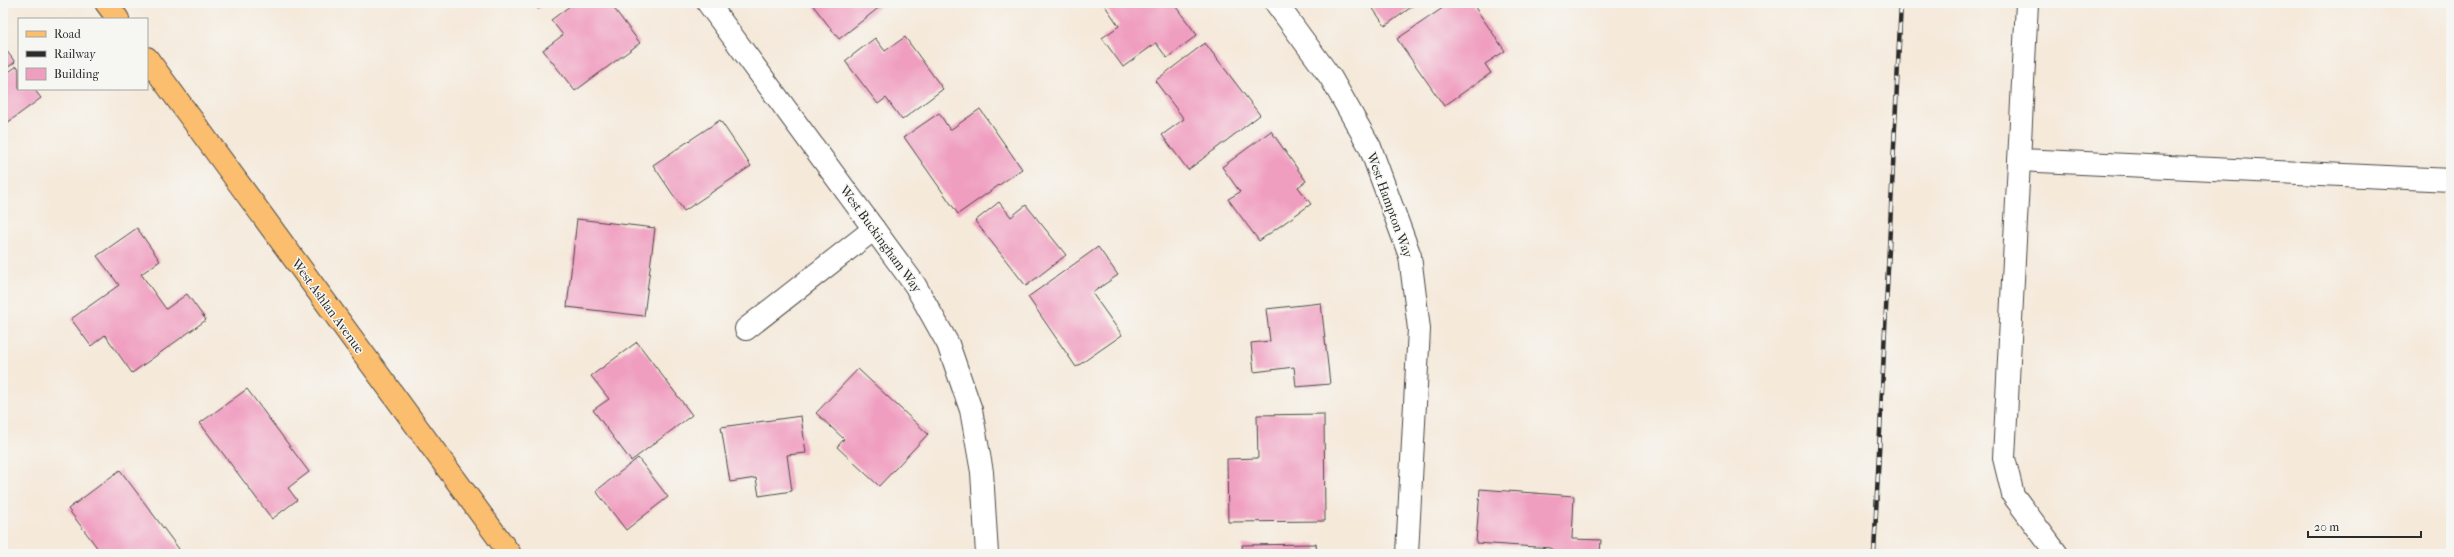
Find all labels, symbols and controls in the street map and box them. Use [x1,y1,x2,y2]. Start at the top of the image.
legend [18,18,148,90]
text: Road [54,27,81,41]
text: Railway [54,47,96,61]
text: Building [54,67,99,81]
street label: West Hampton Way [1364,149,1416,261]
street label: West Buckingham Way [837,182,925,296]
street label: West Ashlan Avenue [288,255,368,357]
scale bar [2308,513,2421,539]
text: 20 m [2314,520,2339,534]

